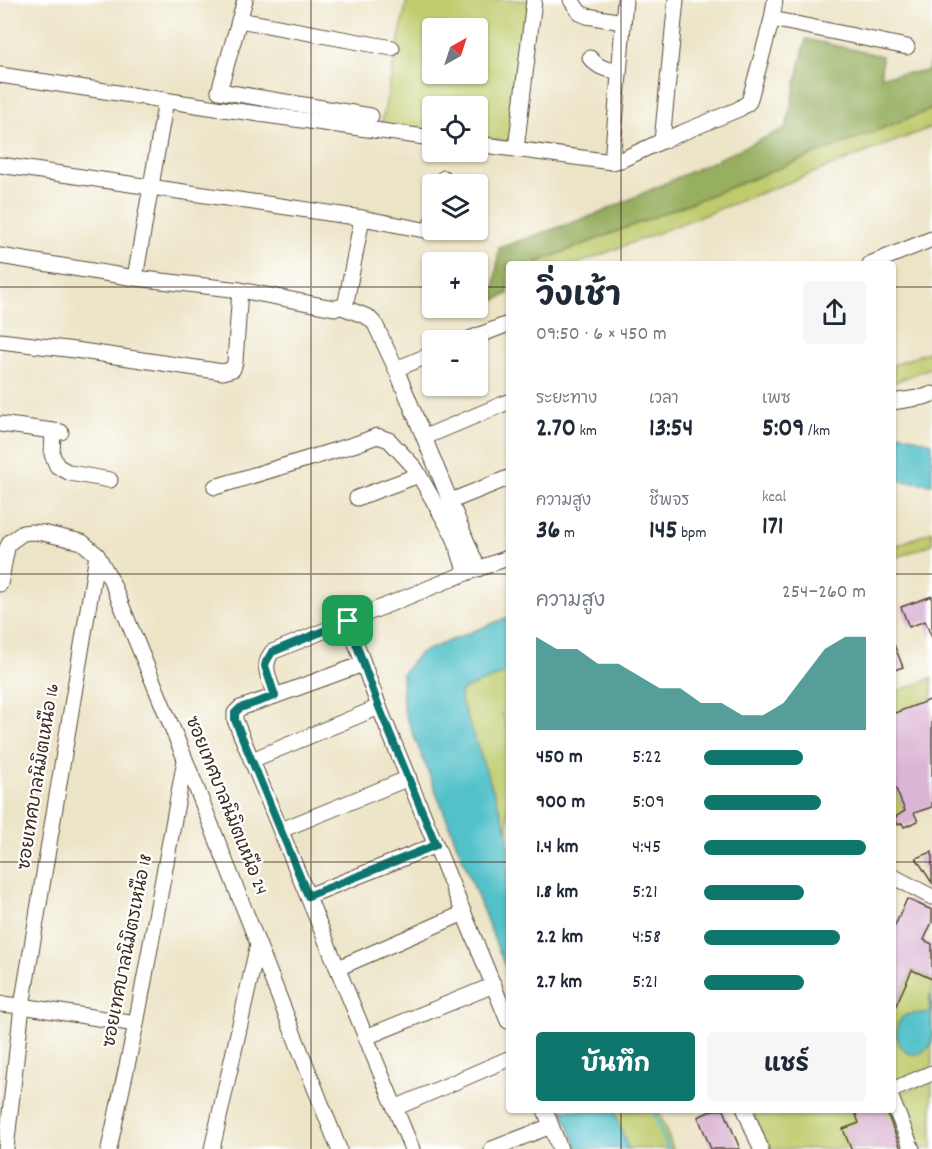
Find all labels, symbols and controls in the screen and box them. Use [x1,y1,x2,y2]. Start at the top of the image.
north arrow [422,18,488,84]
map controls [422,18,488,396]
button: locate [422,96,488,162]
button: layers [422,174,488,240]
button: + [422,252,488,318]
text: วิ่งเช้า [536,275,621,322]
button: share [803,281,866,344]
text: 09:50 · 6 × 450 m [536,321,667,349]
button: − [422,330,488,396]
text: ระยะทาง [536,388,597,411]
text: เวลา [649,388,679,411]
text: เพซ [762,388,791,411]
text: 2.70 [536,411,576,448]
text: 13:54 [649,411,693,448]
text: 5:09 [762,411,804,448]
text: km [576,420,597,443]
text: /km [804,420,830,443]
text: kcal [762,486,786,509]
text: ความสูง [536,490,591,513]
text: ชีพจร [649,490,689,513]
text: 171 [762,509,783,546]
text: 36 [536,513,560,550]
text: 145 [649,513,678,550]
text: m [560,522,575,545]
text: bpm [678,522,707,545]
text: 254–260 m [782,579,866,607]
text: ความสูง [536,588,605,616]
pin [322,595,373,646]
icon: arrive [331,604,364,637]
street label: ซอยเทศบาลนิมิตเหนือ 16 [11,682,67,872]
street label: ซอยเทศบาลนิมิตเหนือ 24 [178,712,274,899]
text: 450 m [536,744,583,772]
text: 5:22 [632,744,662,772]
text: 900 m [536,789,585,817]
text: 5:09 [632,789,665,817]
text: 1.4 km [536,834,579,862]
text: 4:45 [632,834,661,862]
street label: ซอยเทศบาลนิมิตรเหนือ 18 [96,852,160,1050]
text: 1.8 km [536,879,578,907]
text: 5:21 [632,879,658,907]
text: 2.2 km [536,924,583,952]
text: 4:58 [632,924,661,952]
text: 2.7 km [536,969,582,997]
text: 5:21 [632,969,658,997]
button: บันทึก [536,1032,695,1101]
button: แชร์ [707,1032,866,1101]

